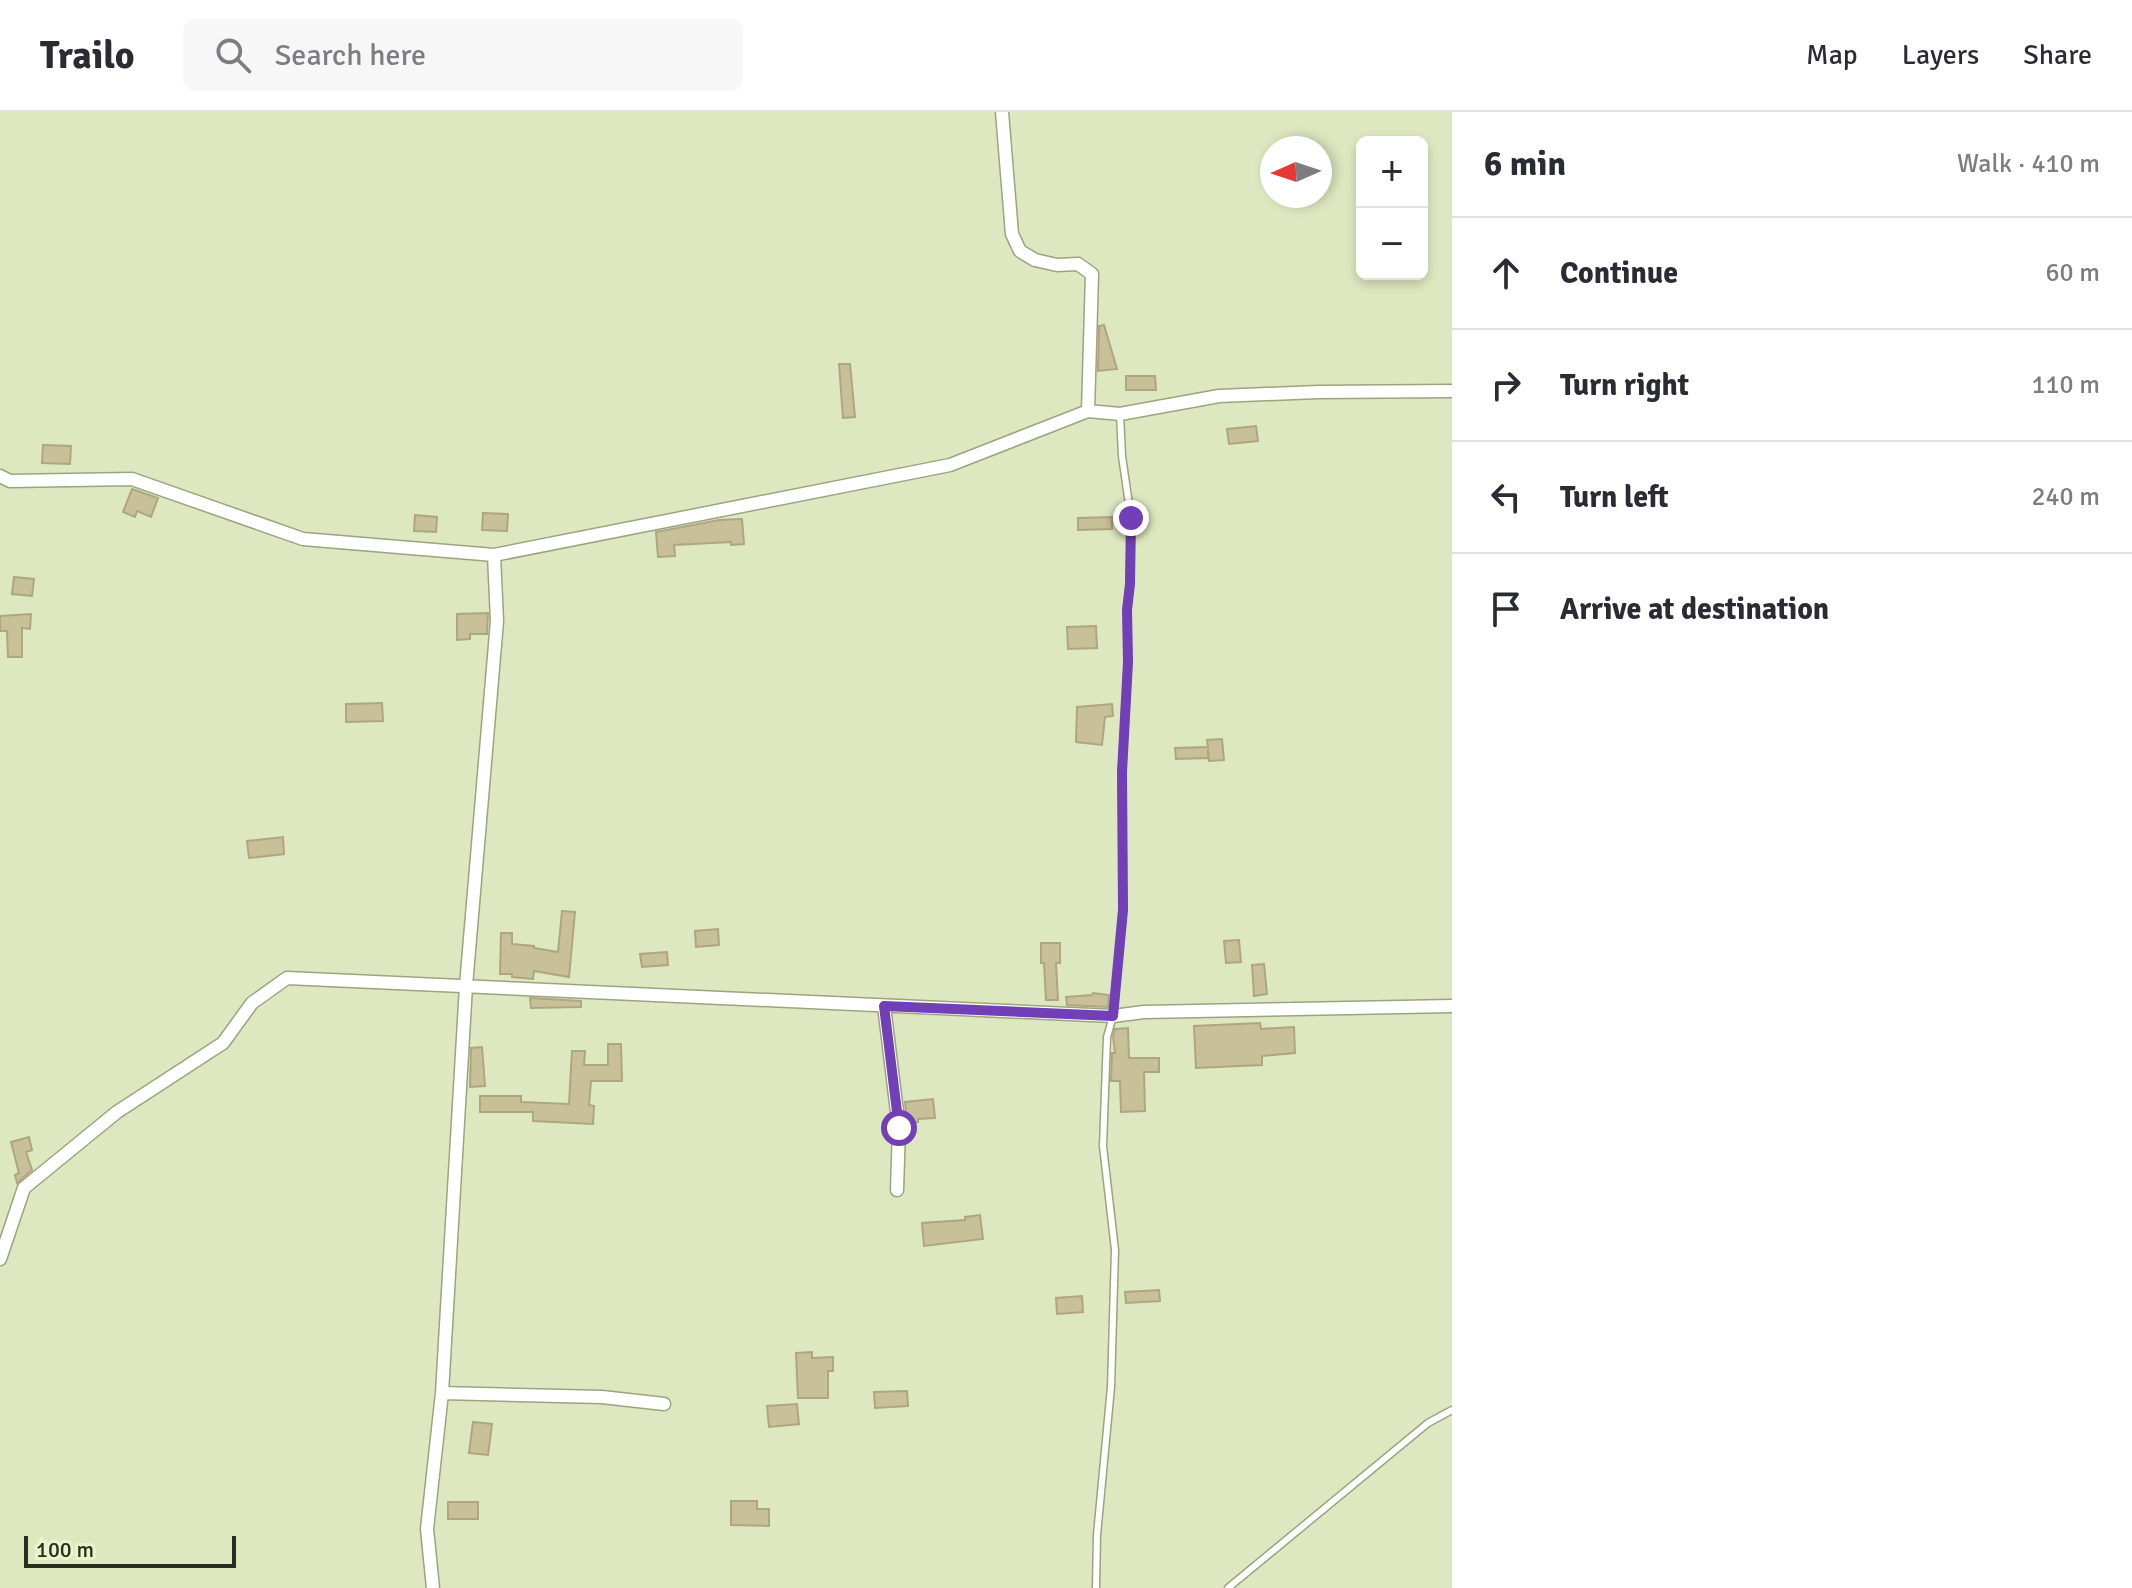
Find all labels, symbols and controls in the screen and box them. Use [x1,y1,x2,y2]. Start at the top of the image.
search box [183,19,743,91]
text: Trailo [40,32,135,79]
icon: search [211,33,255,77]
text: Search here [275,37,426,74]
text: Map [1806,38,1858,72]
text: Layers [1902,38,1979,72]
text: Share [2023,38,2092,72]
north arrow [1260,136,1332,208]
map controls [1356,136,1428,280]
button: + [1356,136,1428,208]
text: 6 min [1484,143,1566,185]
text: Walk · 410 m [1957,148,2100,180]
button: − [1356,208,1428,280]
icon: ahead [1484,251,1528,295]
text: Continue [1560,255,1678,292]
text: 60 m [2045,257,2100,289]
icon: right [1484,363,1528,407]
text: Turn right [1560,367,1689,404]
text: 110 m [2031,369,2100,401]
icon: left [1484,475,1528,519]
text: Turn left [1560,479,1669,516]
text: 240 m [2031,481,2100,513]
route end [1113,500,1149,536]
icon: arrive [1484,587,1528,631]
text: Arrive at destination [1560,591,1829,628]
route start [881,1110,917,1146]
scale bar [24,1532,236,1568]
text: 100 m [36,1536,94,1563]

